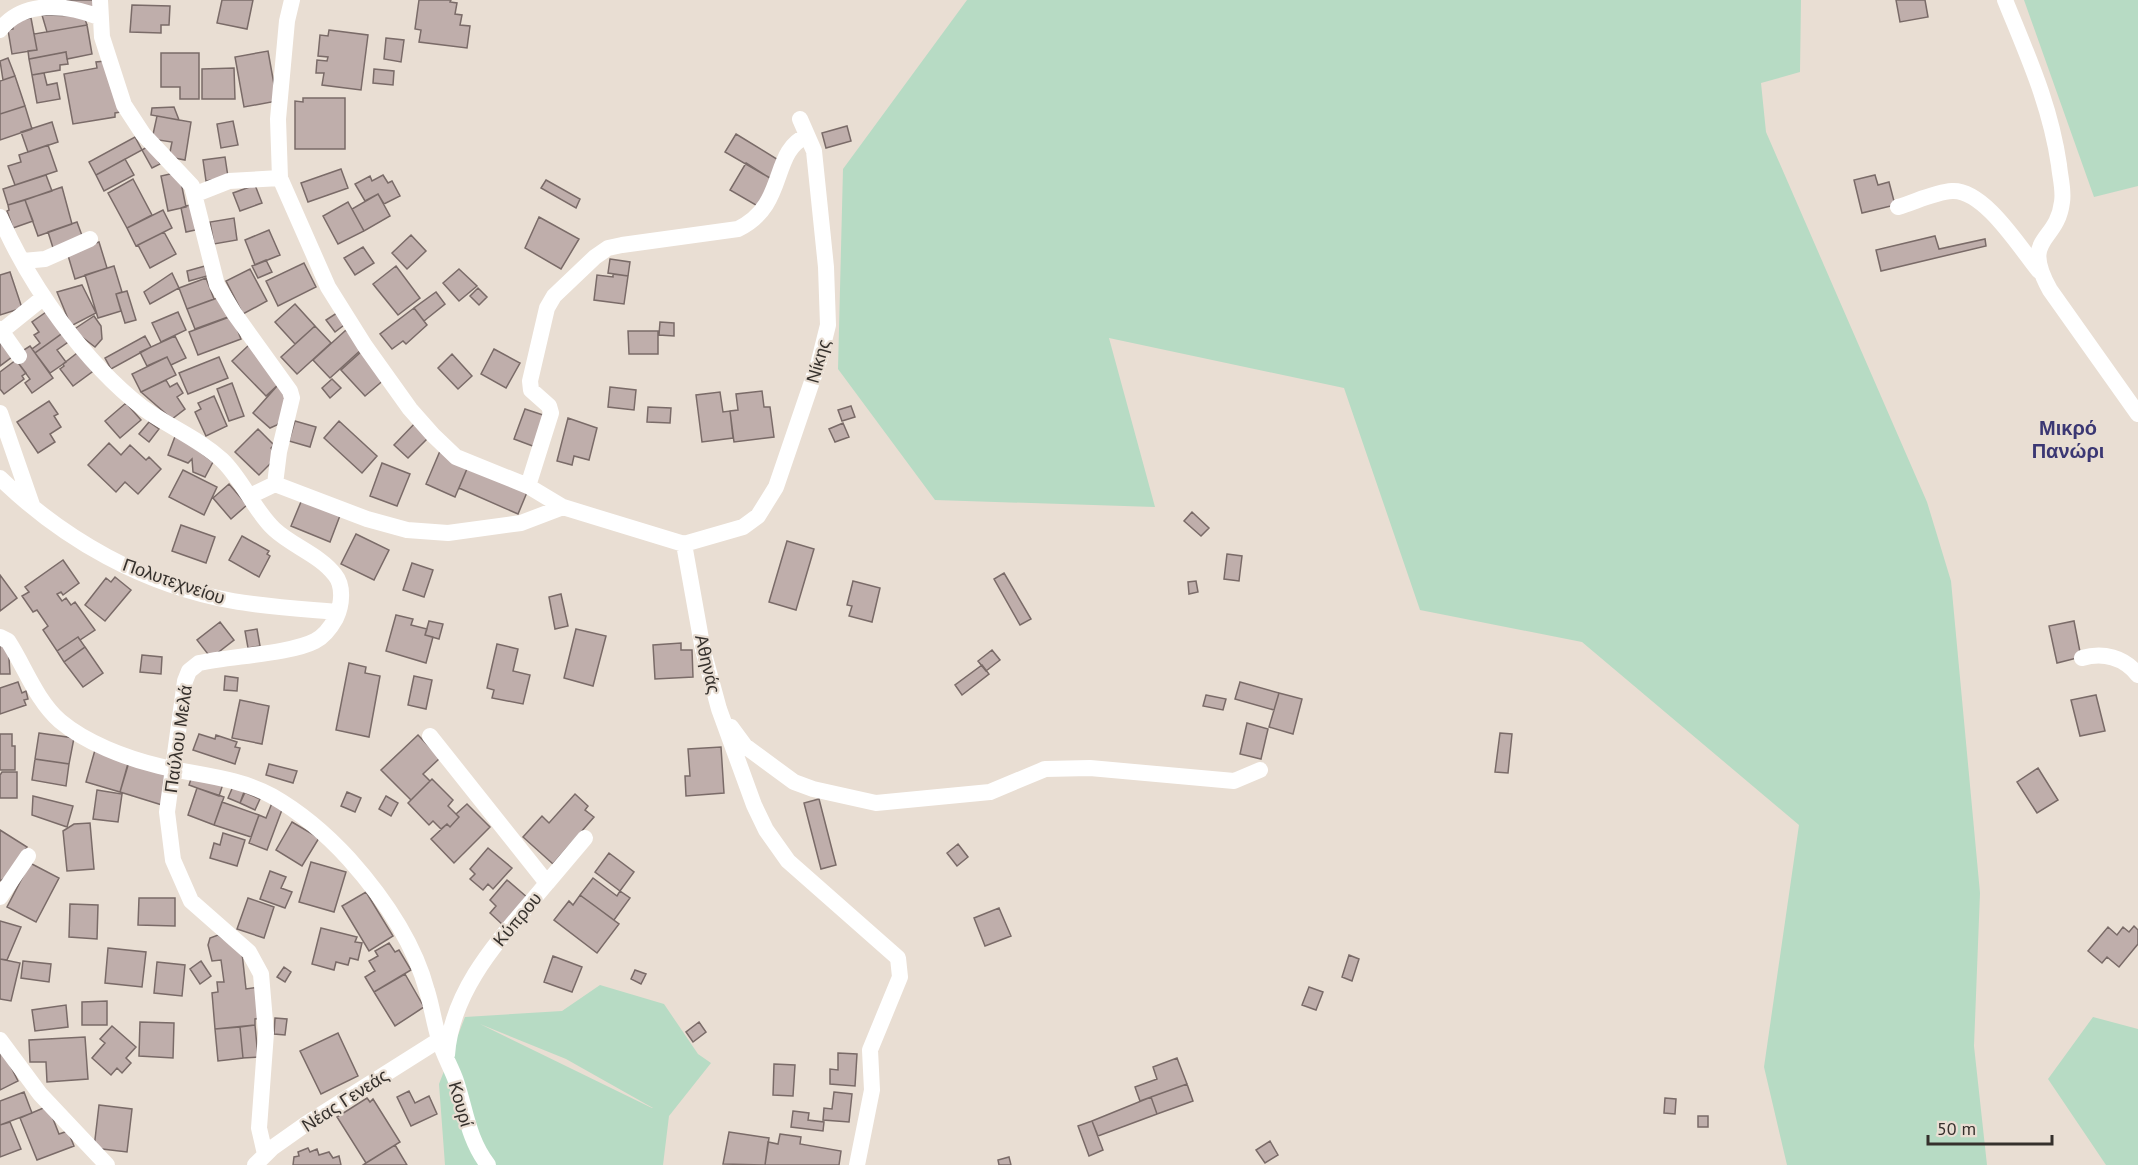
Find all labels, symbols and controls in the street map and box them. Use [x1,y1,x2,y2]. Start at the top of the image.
street label: Νίκης [801,336,835,386]
district label: Μικρό Πανώρι [2032,415,2104,464]
street label: Πολυτεχνείου [120,553,228,609]
street label: Αθηνάς [690,632,726,696]
street label: Παύλου Μελά [159,684,197,794]
street label: Κύπρου [488,887,546,951]
street label: Νέας Γενεάς [297,1063,393,1137]
street label: Κουρί [444,1079,478,1129]
scale bar [1928,1108,2052,1146]
text: 50 m [1937,1117,1976,1140]

